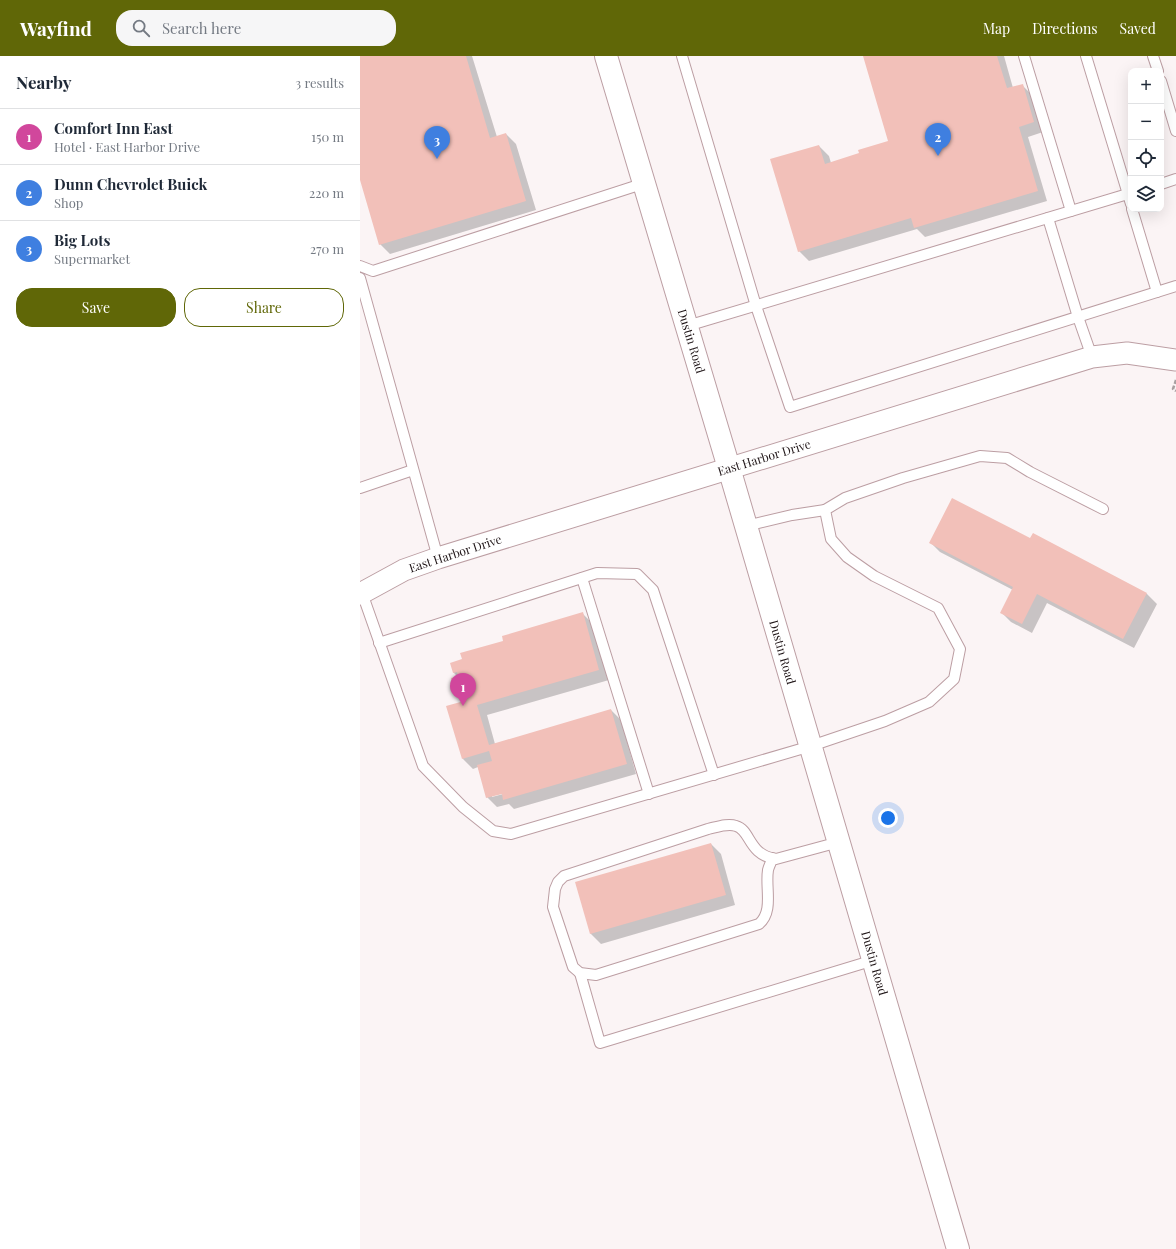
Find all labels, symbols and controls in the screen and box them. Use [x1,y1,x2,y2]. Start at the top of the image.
search box [116,10,396,46]
text: Wayfind [20,15,92,41]
icon: search [130,17,152,39]
text: Search here [162,18,241,38]
text: Map [983,19,1010,38]
text: Directions [1032,19,1098,38]
text: Saved [1120,19,1156,38]
map controls [1128,68,1164,212]
button: + [1128,68,1164,104]
text: Nearby [16,71,71,93]
text: 3 results [295,74,344,91]
button: − [1128,104,1164,140]
text: Comfort Inn East [54,118,173,138]
pin: 2 [925,123,951,156]
pin: 3 [424,126,450,159]
text: 1 [27,128,31,145]
text: 150 m [311,128,344,145]
text: Hotel · East Harbor Drive [54,138,200,155]
button: locate [1128,140,1164,176]
text: Dunn Chevrolet Buick [54,174,207,194]
button: layers [1128,176,1164,212]
text: 2 [26,184,32,201]
text: 220 m [309,184,344,201]
text: Shop [54,194,83,211]
text: Big Lots [54,230,110,250]
text: 3 [26,240,32,257]
text: 270 m [310,240,344,257]
text: Supermarket [54,250,130,267]
button: Save [16,288,176,327]
button: Share [184,288,344,327]
street label: Dustin Road [675,307,709,375]
street label: East Harbor Drive [715,435,813,479]
street label: East Harbor Drive [407,530,503,576]
street label: Dustin Road [766,618,800,686]
pin: 1 [450,673,476,706]
your location [878,808,898,828]
street label: Dustin Road [858,929,892,997]

